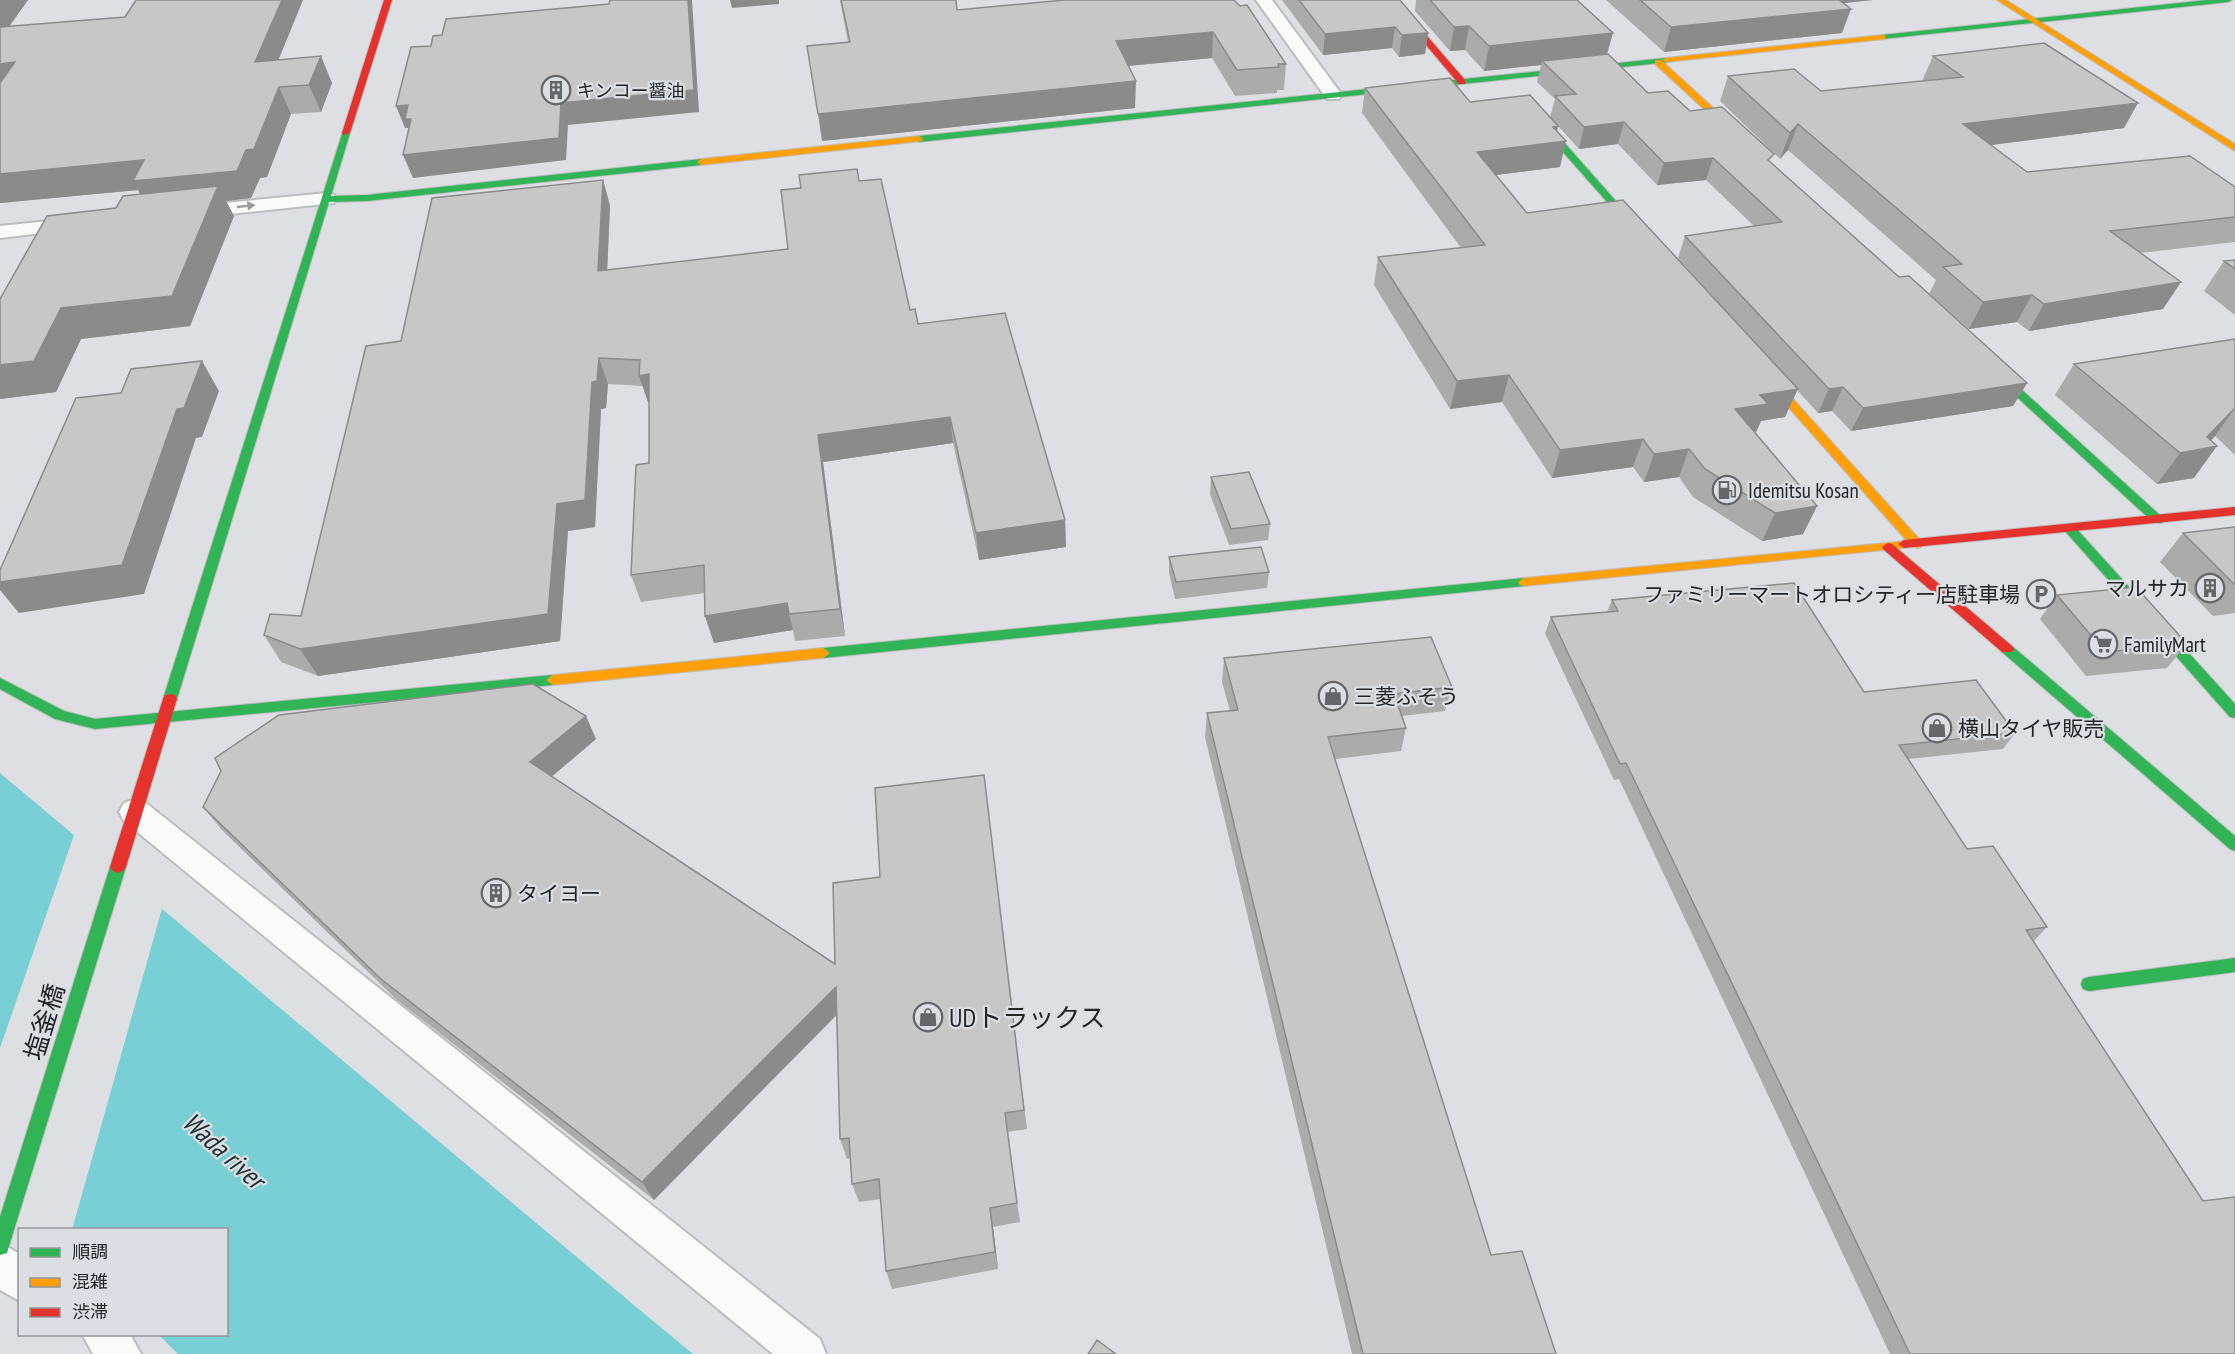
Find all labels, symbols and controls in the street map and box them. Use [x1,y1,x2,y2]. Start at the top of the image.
building icon: キンコー醤油 [540,74,572,106]
place label: キンコー醤油 [577,79,684,102]
one-way arrow [237,202,256,211]
fuel station icon: Idemitsu Kosan [1711,474,1743,506]
place label: Idemitsu Kosan [1748,477,1859,504]
building icon: マルサカ [2194,572,2226,604]
place label: マルサカ [2105,575,2189,602]
parking icon: ファミリーマートオロシティー店駐車場 [2025,578,2057,610]
place label: ファミリーマートオロシティー店駐車場 [1643,581,2020,608]
supermarket icon: FamilyMart [2087,628,2119,660]
place label: FamilyMart [2124,631,2206,658]
shop icon: 三菱ふそう [1317,680,1349,712]
place label: 三菱ふそう [1354,683,1459,710]
shop icon: 横山タイヤ販売 [1921,712,1953,744]
place label: 横山タイヤ販売 [1958,715,2104,742]
building icon: タイヨー [480,877,512,909]
place label: タイヨー [517,880,601,907]
street label: 塩釜橋 [17,980,71,1064]
shop icon: UDトラックス [912,1001,944,1033]
place label: UDトラックス [949,1001,1105,1034]
water label: Wada river [176,1104,275,1198]
legend [18,1228,228,1336]
text: 順調 [72,1240,108,1263]
text: 混雑 [72,1270,108,1293]
text: 渋滞 [72,1300,108,1323]

